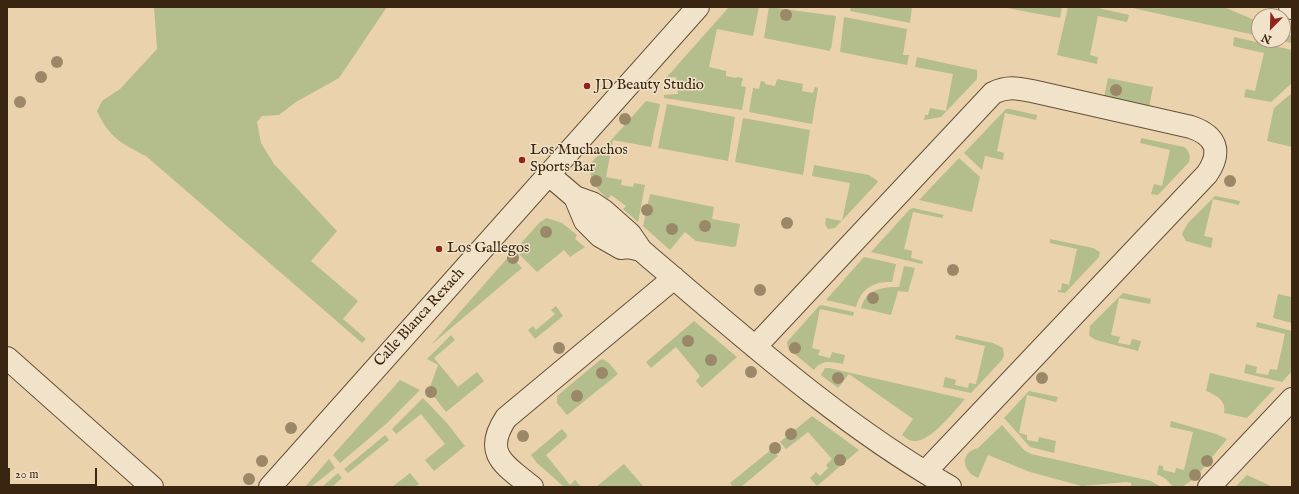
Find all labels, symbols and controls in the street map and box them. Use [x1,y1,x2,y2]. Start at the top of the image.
north arrow [1251,8,1291,48]
text: N [1260,30,1274,46]
place label: JD Beauty Studio [595,77,704,95]
marker: JD Beauty Studio [582,81,592,91]
place label: Los Muchachos Sports Bar [530,142,628,177]
marker: Los Muchachos Sports Bar [517,155,527,165]
place label: Los Gallegos [447,240,529,258]
marker: Los Gallegos [434,244,444,254]
street label: Calle Blanca Rexach [371,265,469,371]
scale bar [10,460,99,486]
text: 20 m [15,467,38,482]

